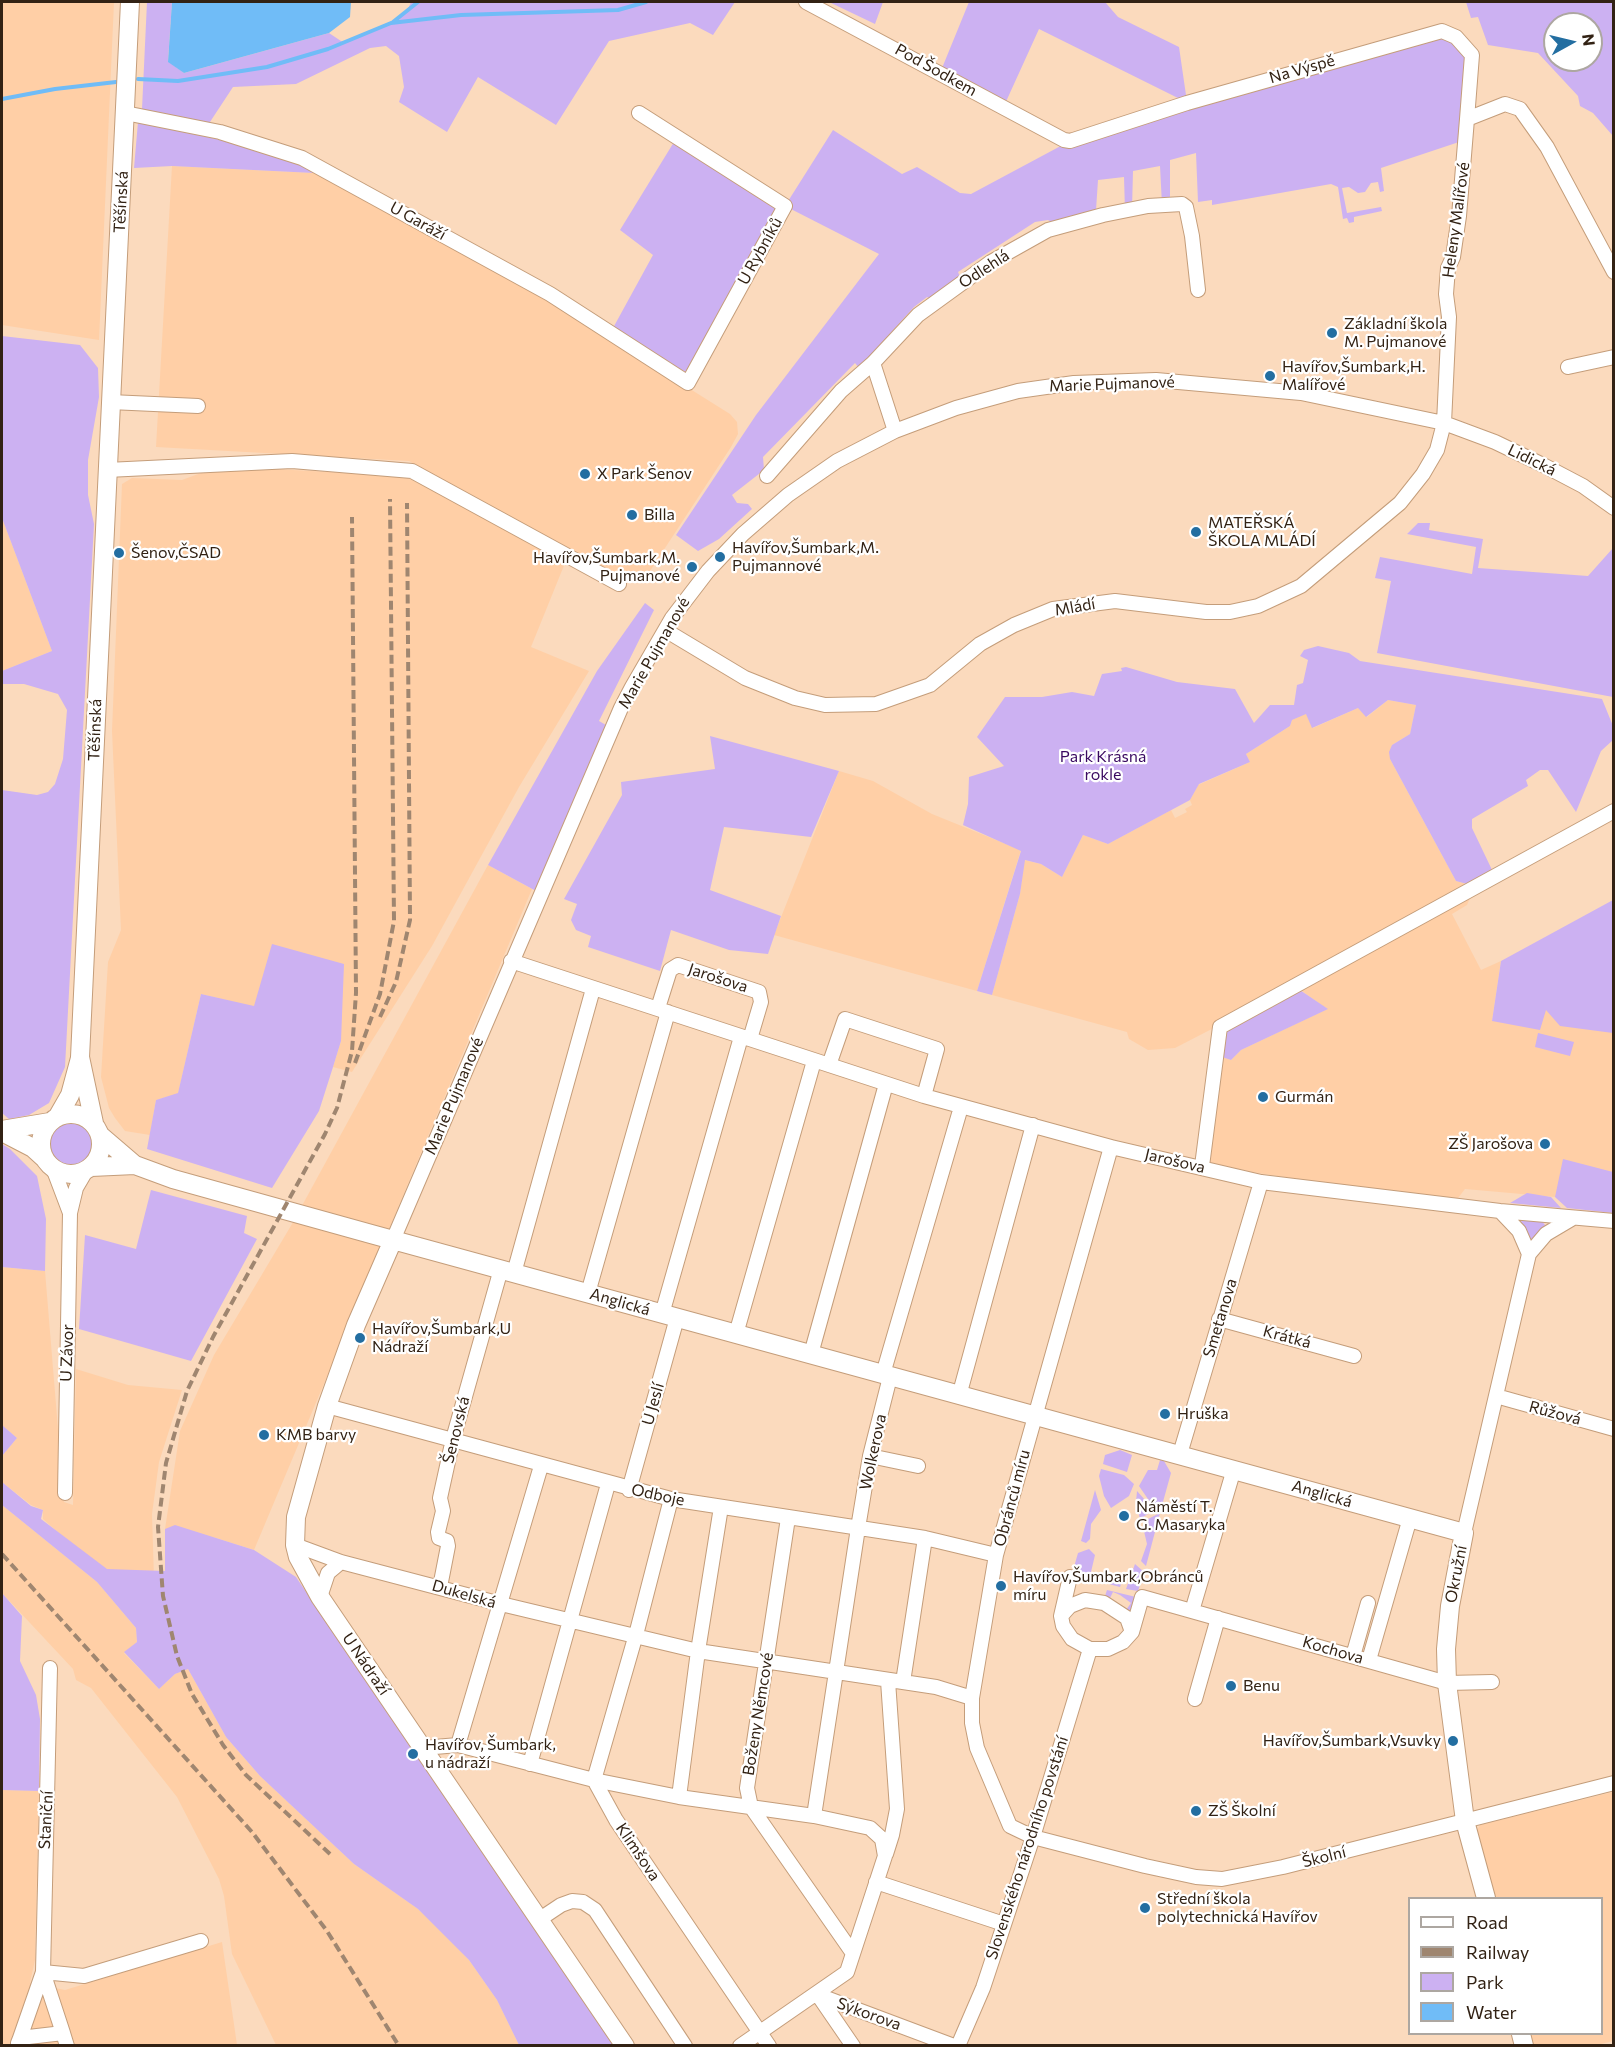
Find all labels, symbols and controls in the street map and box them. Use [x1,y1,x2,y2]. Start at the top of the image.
north arrow [1543,12,1603,72]
text: N [1579,32,1600,47]
street label: Pod Šodkem [892,40,980,100]
street label: Na Výspě [1267,50,1337,88]
street label: Heleny Malířové [1438,161,1474,279]
street label: Těšínská [110,170,132,234]
street label: U Garáží [386,198,450,244]
street label: U Rybníků [734,214,786,288]
street label: Odlehlá [955,246,1013,292]
place label: Základní škola M. Pujmanové [1344,314,1447,352]
marker: Základní škola M. Pujmanové [1325,326,1339,340]
place label: Havířov,Šumbark,H. Malířové [1282,357,1426,395]
marker: Havířov,Šumbark,H. Malířové [1263,369,1277,383]
street label: Marie Pujmanové [1049,372,1175,396]
street label: Lidická [1505,440,1559,480]
place label: X Park Šenov [597,464,692,484]
marker: X Park Šenov [578,467,592,481]
place label: Billa [644,505,675,525]
marker: Billa [625,508,639,522]
place label: MATEŘSKÁ ŠKOLA MLÁDÍ [1208,513,1316,551]
marker: MATEŘSKÁ ŠKOLA MLÁDÍ [1189,525,1203,539]
place label: Havířov,Šumbark,M. Pujmannové [732,538,879,576]
place label: Šenov,ČSAD [131,543,221,563]
marker: Šenov,ČSAD [112,546,126,560]
place label: Havířov,Šumbark,M. Pujmanové [533,548,680,586]
marker: Havířov,Šumbark,M. Pujmannové [713,550,727,564]
marker: Havířov,Šumbark,M. Pujmanové [685,560,699,574]
street label: Marie Pujmanové [614,594,694,712]
street label: Mládí [1053,594,1097,620]
street label: Těšínská [84,699,106,761]
park label: Park Krásná rokle [1060,747,1146,785]
street label: Jarošova [686,959,750,997]
street label: Marie Pujmanové [421,1034,487,1158]
place label: Gurmán [1275,1087,1333,1107]
marker: Gurmán [1256,1090,1270,1104]
place label: ZŠ Jarošova [1448,1134,1533,1154]
marker: ZŠ Jarošova [1538,1137,1552,1151]
street label: Jarošova [1143,1145,1207,1177]
street label: Smetanova [1199,1276,1241,1360]
street label: Anglická [588,1284,652,1320]
place label: Havířov,Šumbark,U Nádraží [372,1319,511,1357]
street label: Krátká [1261,1321,1313,1353]
street label: U Závor [56,1324,78,1382]
marker: Havířov,Šumbark,U Nádraží [353,1331,367,1345]
street label: U Jeslí [638,1381,668,1427]
street label: Šenovská [438,1394,474,1466]
street label: Růžová [1527,1397,1583,1429]
place label: Hruška [1177,1404,1229,1424]
marker: Hruška [1158,1407,1172,1421]
street label: Wolkerova [856,1412,890,1492]
place label: KMB barvy [276,1425,356,1445]
marker: KMB barvy [257,1428,271,1442]
street label: Obránců míru [990,1447,1034,1549]
street label: Anglická [1290,1476,1354,1512]
street label: Odboje [630,1480,686,1510]
place label: Náměstí T. G. Masaryka [1136,1497,1225,1535]
marker: Náměstí T. G. Masaryka [1117,1509,1131,1523]
street label: Okružní [1441,1544,1471,1604]
place label: Havířov,Šumbark,Obránců míru [1013,1567,1203,1605]
street label: Dukelská [430,1576,498,1612]
marker: Havířov,Šumbark,Obránců míru [994,1579,1008,1593]
street label: U Nádraží [338,1629,394,1699]
street label: Kochova [1300,1632,1366,1668]
street label: Boženy Němcové [739,1651,777,1777]
place label: Benu [1243,1676,1280,1696]
marker: Benu [1224,1679,1238,1693]
place label: Havířov,Šumbark,Vsuvky [1263,1731,1441,1751]
street label: Slovenského národního povstání [982,1734,1072,1962]
marker: Havířov,Šumbark,Vsuvky [1446,1734,1460,1748]
place label: Havířov, Šumbark, u nádraží [425,1735,556,1773]
marker: Havířov, Šumbark, u nádraží [406,1747,420,1761]
street label: Staniční [35,1790,57,1850]
place label: ZŠ Školní [1208,1801,1276,1821]
marker: ZŠ Školní [1189,1804,1203,1818]
street label: Klimšova [612,1819,664,1885]
street label: Školní [1300,1842,1348,1872]
place label: Střední škola polytechnická Havířov [1157,1889,1318,1927]
legend [1408,1897,1603,2035]
marker: Střední škola polytechnická Havířov [1138,1901,1152,1915]
text: Road [1466,1911,1508,1933]
text: Railway [1466,1941,1529,1963]
text: Park [1466,1971,1504,1993]
street label: Sýkorova [834,1994,904,2034]
text: Water [1466,2001,1517,2023]

